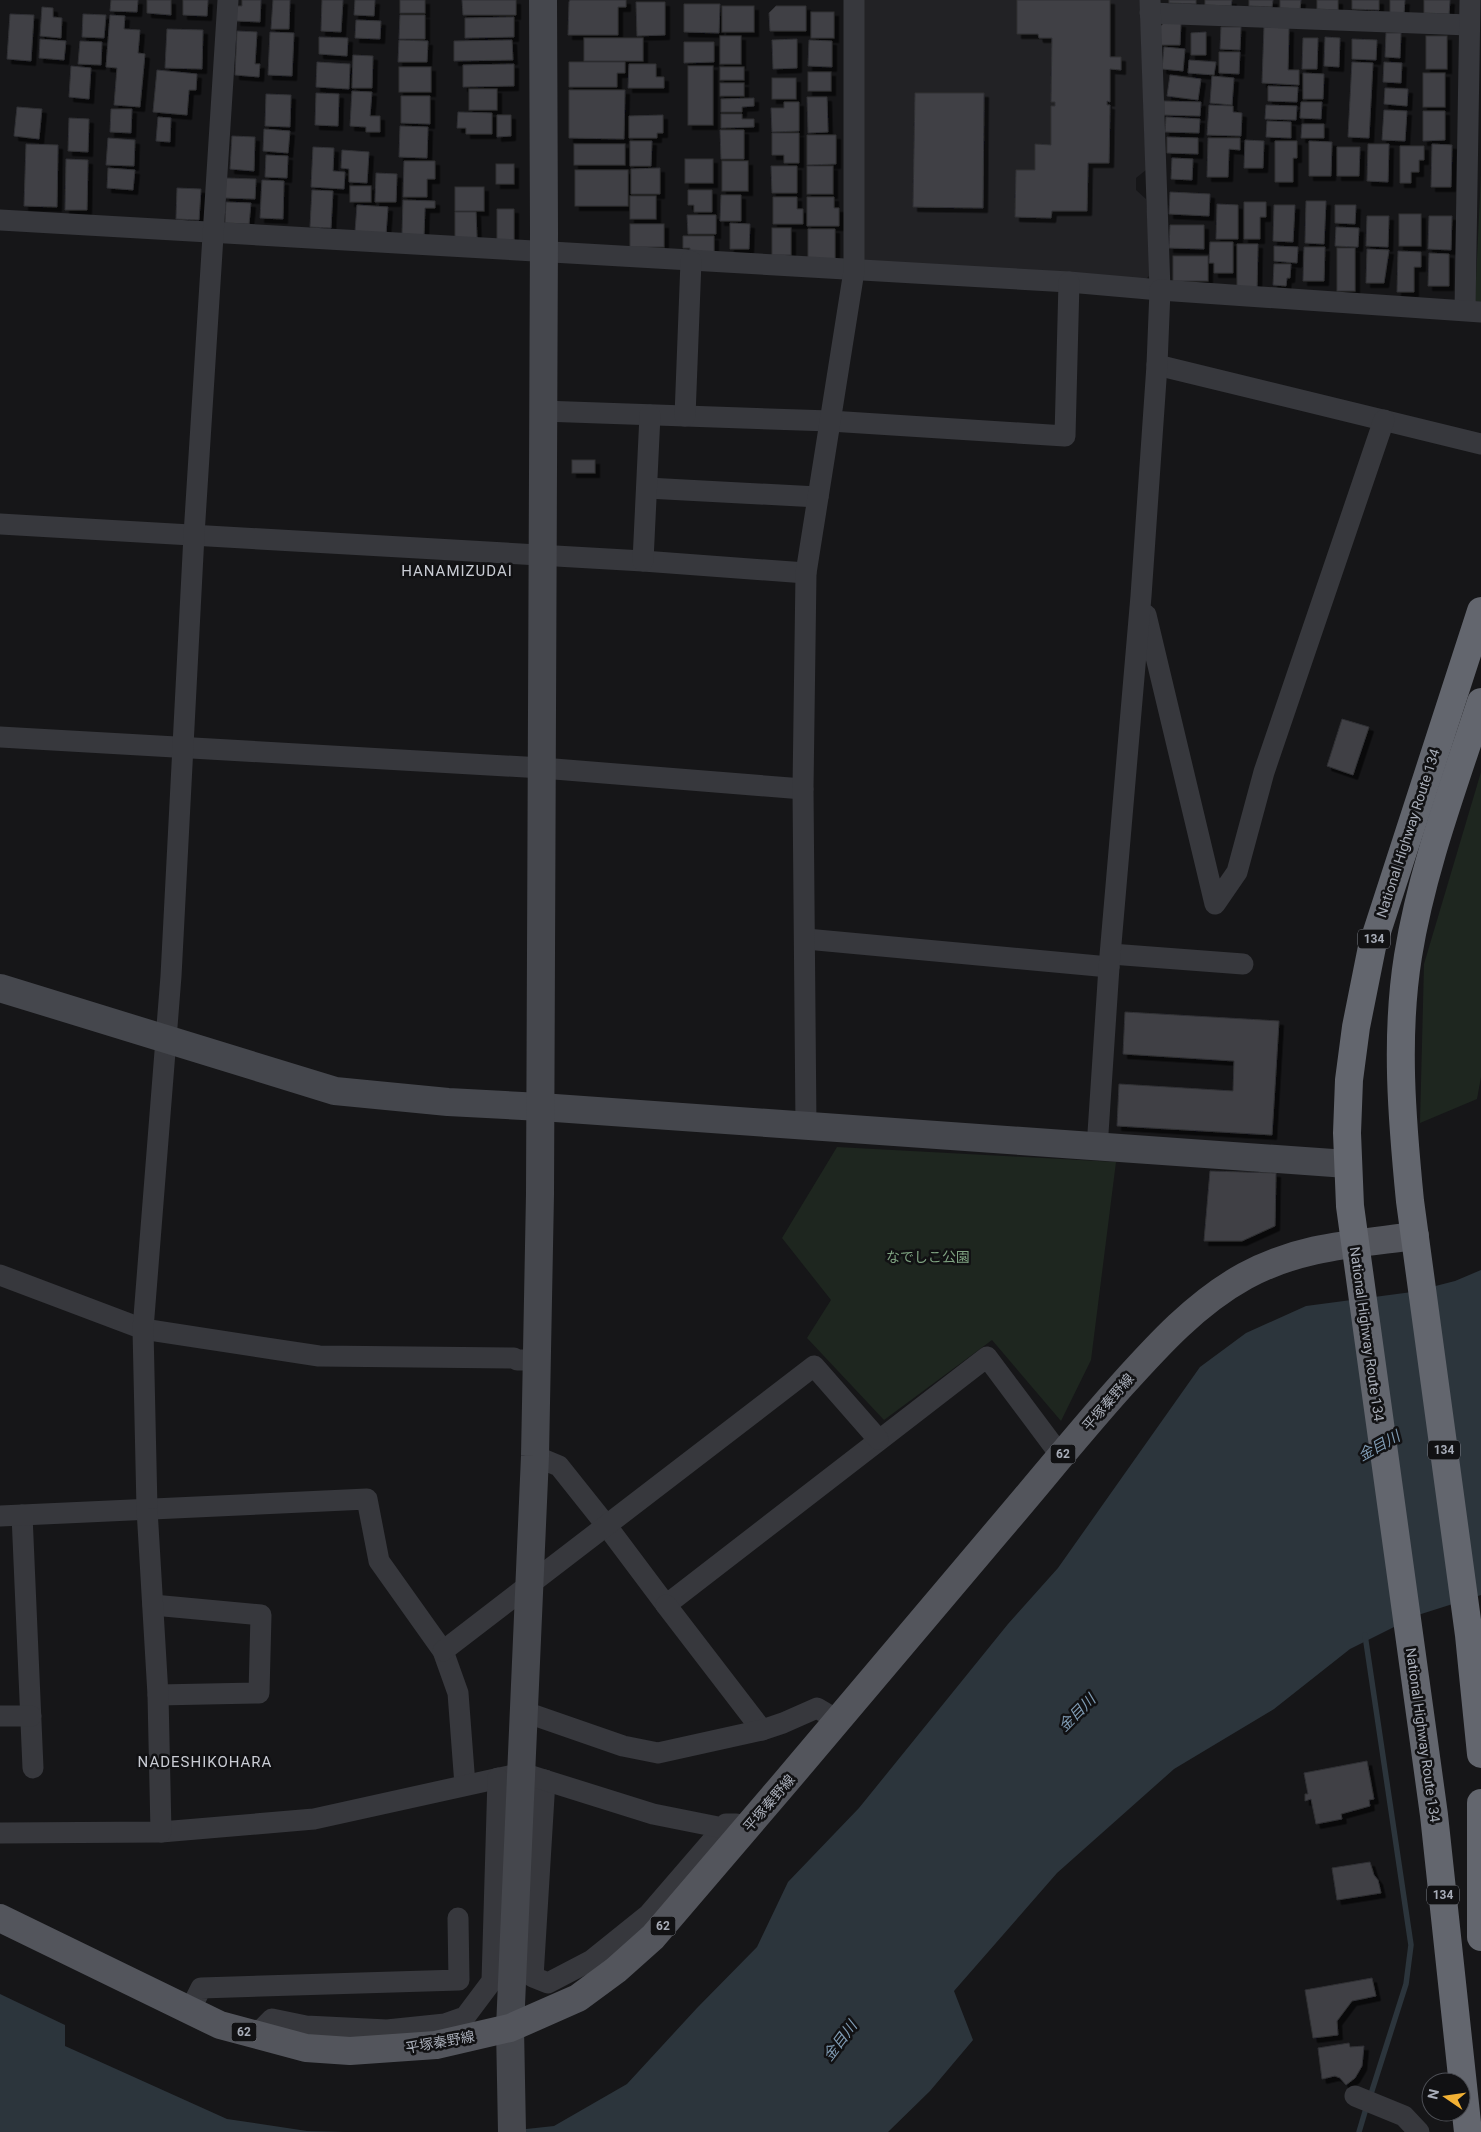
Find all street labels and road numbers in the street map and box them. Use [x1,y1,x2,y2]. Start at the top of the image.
street label: National Highway Route 134 [1373,747,1443,919]
road number: 134 [1358,930,1390,949]
street label: National Highway Route 134 [1347,1246,1387,1423]
street label: 平塚秦野線 [1079,1370,1137,1434]
road number: 134 [1428,1440,1460,1460]
road number: 62 [1050,1445,1076,1464]
street label: National Highway Route 134 [1403,1647,1443,1824]
street label: 平塚秦野線 [740,1771,798,1835]
road number: 134 [1427,1886,1459,1904]
road number: 62 [650,1916,676,1935]
road number: 62 [232,2022,256,2041]
street label: 平塚秦野線 [404,2028,476,2056]

